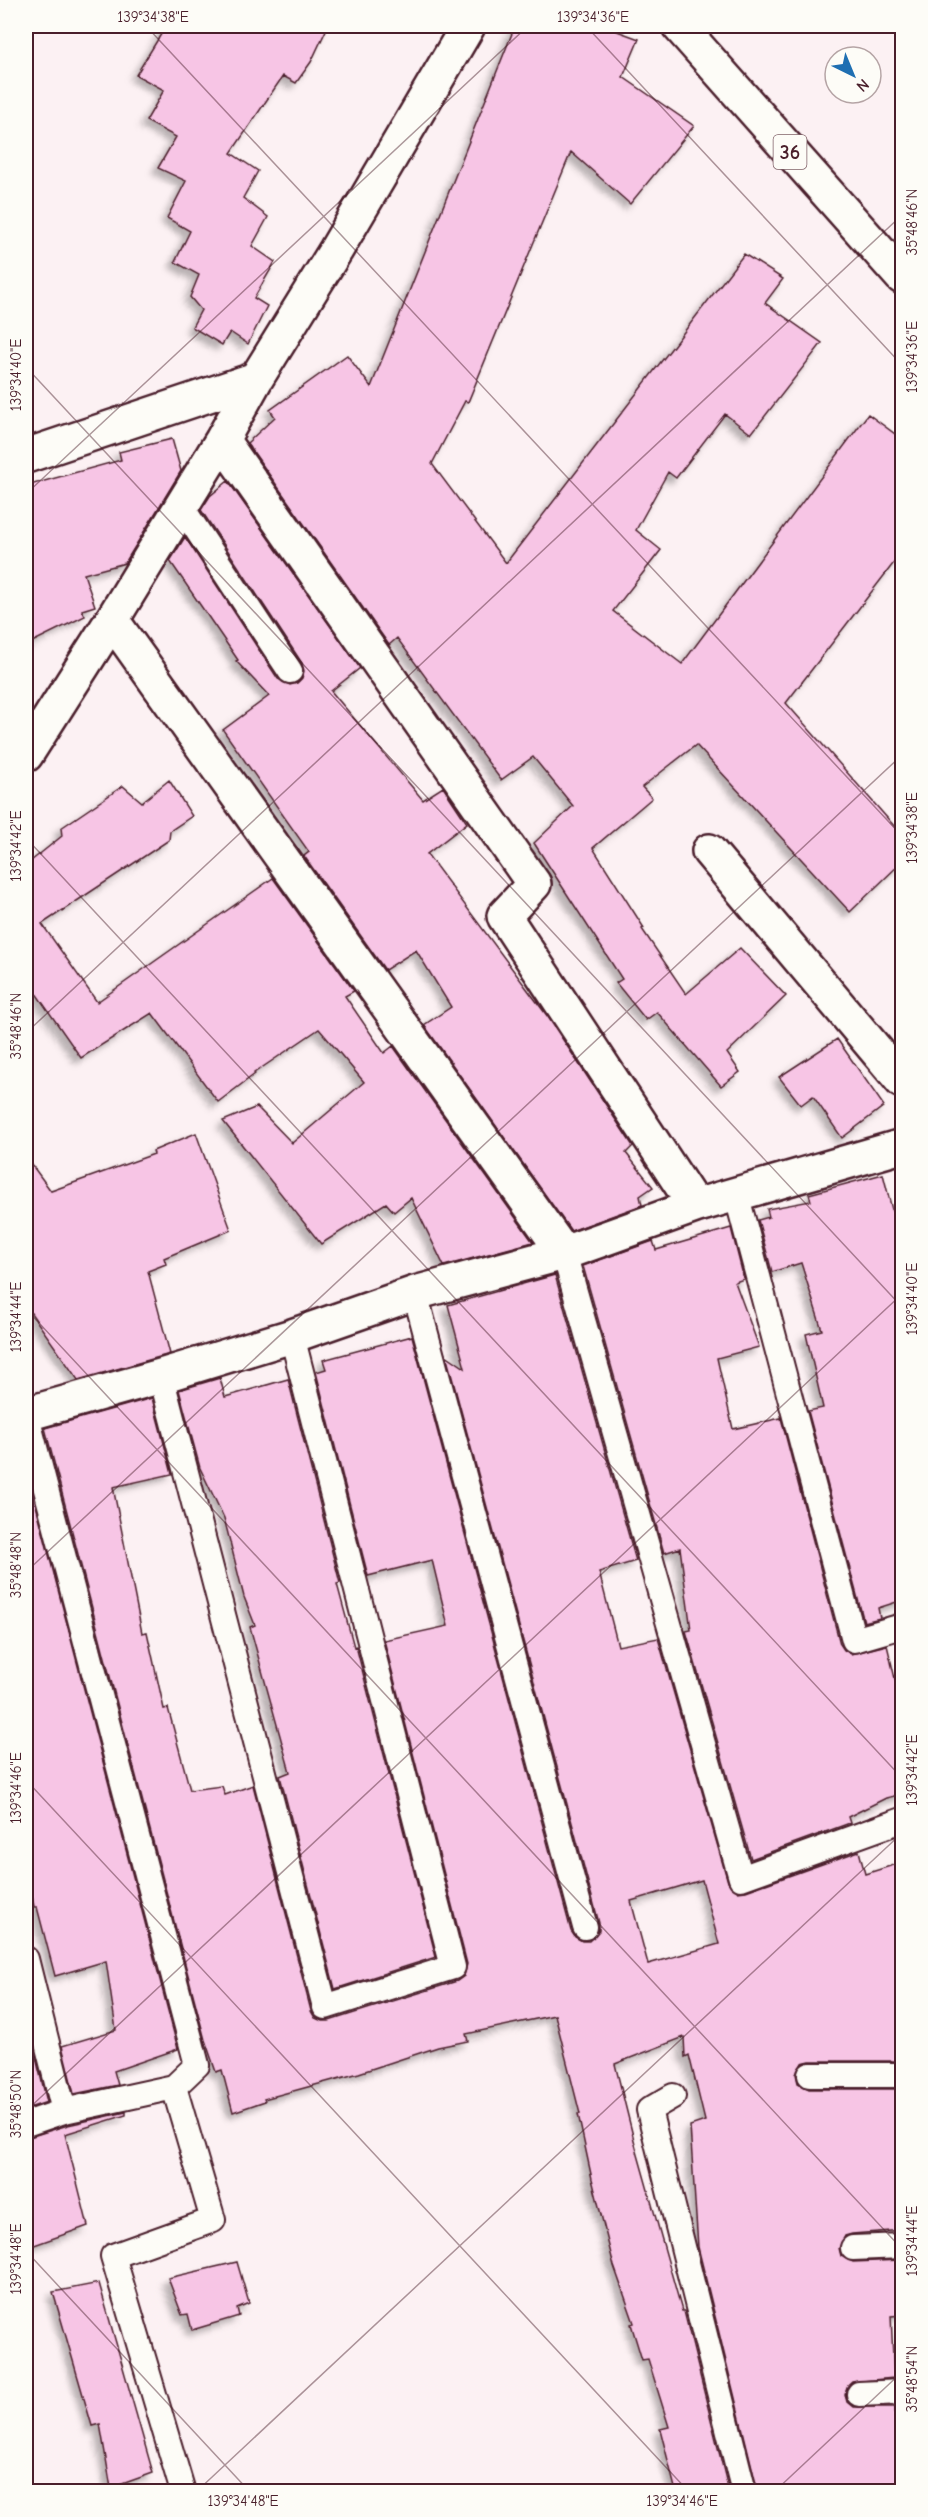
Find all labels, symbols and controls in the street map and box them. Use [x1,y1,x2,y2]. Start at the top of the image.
text: 139°34'38"E [117,8,189,26]
text: 139°34'36"E [557,8,629,26]
north arrow [823,45,883,105]
text: N [853,75,873,95]
road number: 36 [774,135,806,169]
text: 35°48'46"N [903,189,921,255]
text: 139°34'36"E [903,321,921,393]
text: 139°34'40"E [7,339,25,411]
text: 139°34'38"E [903,792,921,864]
text: 139°34'42"E [7,810,25,882]
text: 35°48'46"N [7,993,25,1059]
text: 139°34'40"E [903,1263,921,1335]
text: 139°34'44"E [7,1282,25,1352]
text: 35°48'48"N [7,1532,25,1598]
text: 139°34'42"E [903,1734,921,1806]
text: 139°34'46"E [7,1752,25,1824]
text: 35°48'50"N [7,2070,25,2138]
text: 139°34'44"E [903,2206,921,2276]
text: 139°34'48"E [7,2223,25,2295]
text: 35°48'54"N [903,2346,921,2412]
text: 139°34'48"E [207,2492,279,2510]
text: 139°34'46"E [646,2492,718,2510]

